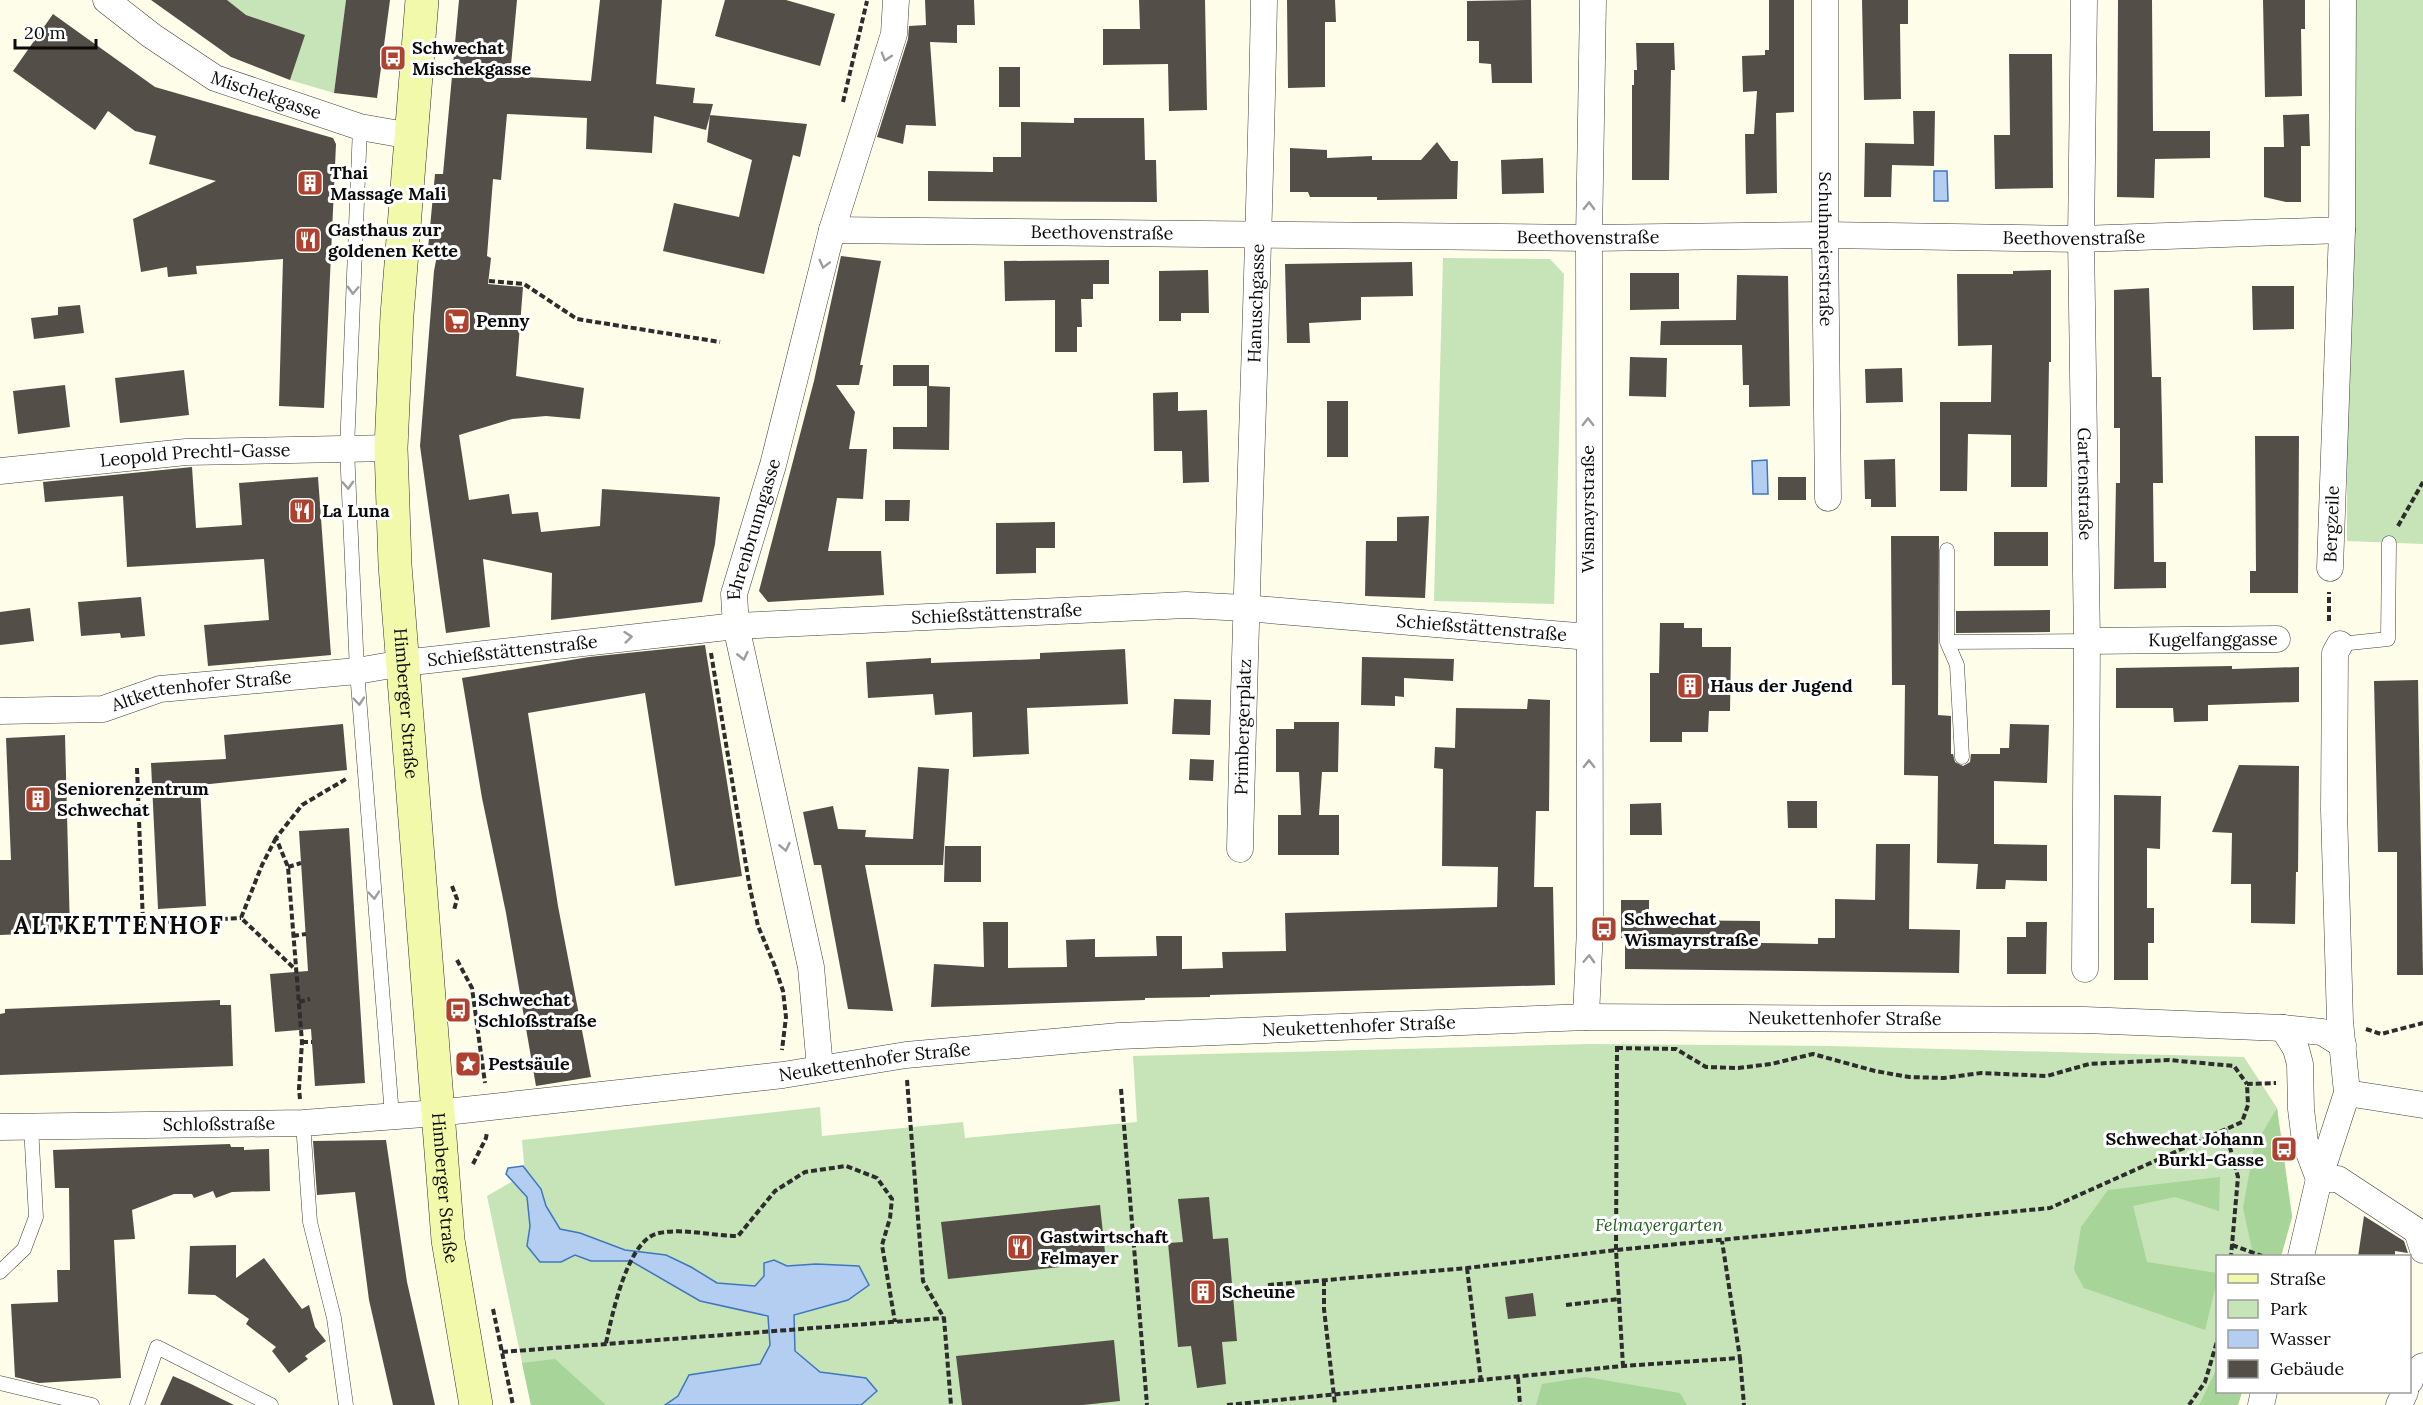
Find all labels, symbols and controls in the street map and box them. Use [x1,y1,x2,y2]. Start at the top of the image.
scale bar [15,12,96,50]
text: 20 m [24,21,66,44]
place label: Schwechat Mischekgasse [412,36,531,80]
bus stop icon: Schwechat Mischekgasse [378,43,408,73]
one-way arrow [881,51,894,62]
street label: Mischekgasse [208,65,325,124]
place label: Thai Massage Mali [330,161,446,205]
building icon: Thai Massage Mali [295,168,325,198]
street label: Schuhmeierstraße [1814,172,1838,327]
one-way arrow [1583,201,1596,210]
place label: Gasthaus zur goldenen Kette [328,218,458,262]
street label: Beethovenstraße [1030,220,1174,245]
restaurant icon: Gasthaus zur goldenen Kette [293,225,323,255]
street label: Beethovenstraße [1516,225,1660,249]
street label: Beethovenstraße [2002,225,2146,250]
street label: Hanuschgasse [1242,243,1269,363]
one-way arrow [818,259,831,269]
one-way arrow [347,286,359,295]
supermarket icon: Penny [442,306,472,336]
place label: Penny [476,309,530,332]
one-way arrow [1582,417,1594,426]
street label: Gartenstraße [2073,427,2098,541]
street label: Leopold Prechtl-Gasse [99,438,291,472]
street label: Wismayrstraße [1576,445,1599,573]
street label: Ehrenbrunngasse [722,456,785,601]
one-way arrow [342,480,355,489]
street label: Bergzeile [2318,485,2344,563]
restaurant icon: La Luna [287,496,317,526]
place label: La Luna [322,499,390,522]
street label: Schießstättenstraße [911,598,1083,629]
street label: Schießstättenstraße [1395,609,1568,646]
street label: Himberger Straße [389,627,424,780]
street label: Kugelfanggasse [2148,627,2278,651]
street label: Schießstättenstraße [426,629,599,671]
one-way arrow [624,632,633,644]
one-way arrow [736,651,749,661]
street label: Primbergerplatz [1229,659,1256,795]
street label: Altkettenhofer Straße [107,665,293,717]
building icon: Haus der Jugend [1675,671,1705,701]
place label: Haus der Jugend [1710,674,1853,697]
one-way arrow [352,696,365,705]
one-way arrow [1583,759,1595,768]
place label: Seniorenzentrum Schwechat [57,777,209,821]
building icon: Seniorenzentrum Schwechat [23,784,53,814]
one-way arrow [777,841,790,851]
one-way arrow [368,890,381,899]
place label: Schwechat Wismayrstraße [1624,907,1759,951]
district label: ALTKETTENHOF [14,910,224,941]
bus stop icon: Schwechat Wismayrstraße [1589,914,1619,944]
one-way arrow [1582,954,1595,963]
place label: Schwechat Schloßstraße [478,988,597,1032]
bus stop icon: Schwechat Schloßstraße [443,995,473,1025]
street label: Neukettenhofer Straße [1748,1006,1942,1030]
street label: Neukettenhofer Straße [1262,1010,1456,1041]
street label: Neukettenhofer Straße [777,1037,972,1087]
place icon: Pestsäule [453,1049,483,1079]
place label: Pestsäule [488,1052,570,1075]
street label: Schloßstraße [163,1111,276,1136]
street label: Himberger Straße [427,1112,464,1265]
place label: Schwechat Johann Burkl-Gasse [2106,1127,2265,1171]
bus stop icon: Schwechat Johann Burkl-Gasse [2269,1134,2299,1164]
park label: Felmayergarten [1595,1213,1723,1236]
place label: Gastwirtschaft Felmayer [1040,1225,1169,1269]
restaurant icon: Gastwirtschaft Felmayer [1005,1232,1035,1262]
legend [2216,1255,2411,1393]
text: Straße [2270,1267,2326,1290]
building icon: Scheune [1188,1277,1218,1307]
place label: Scheune [1222,1280,1296,1303]
text: Park [2270,1297,2308,1320]
text: Wasser [2270,1327,2331,1350]
text: Gebäude [2270,1357,2345,1380]

